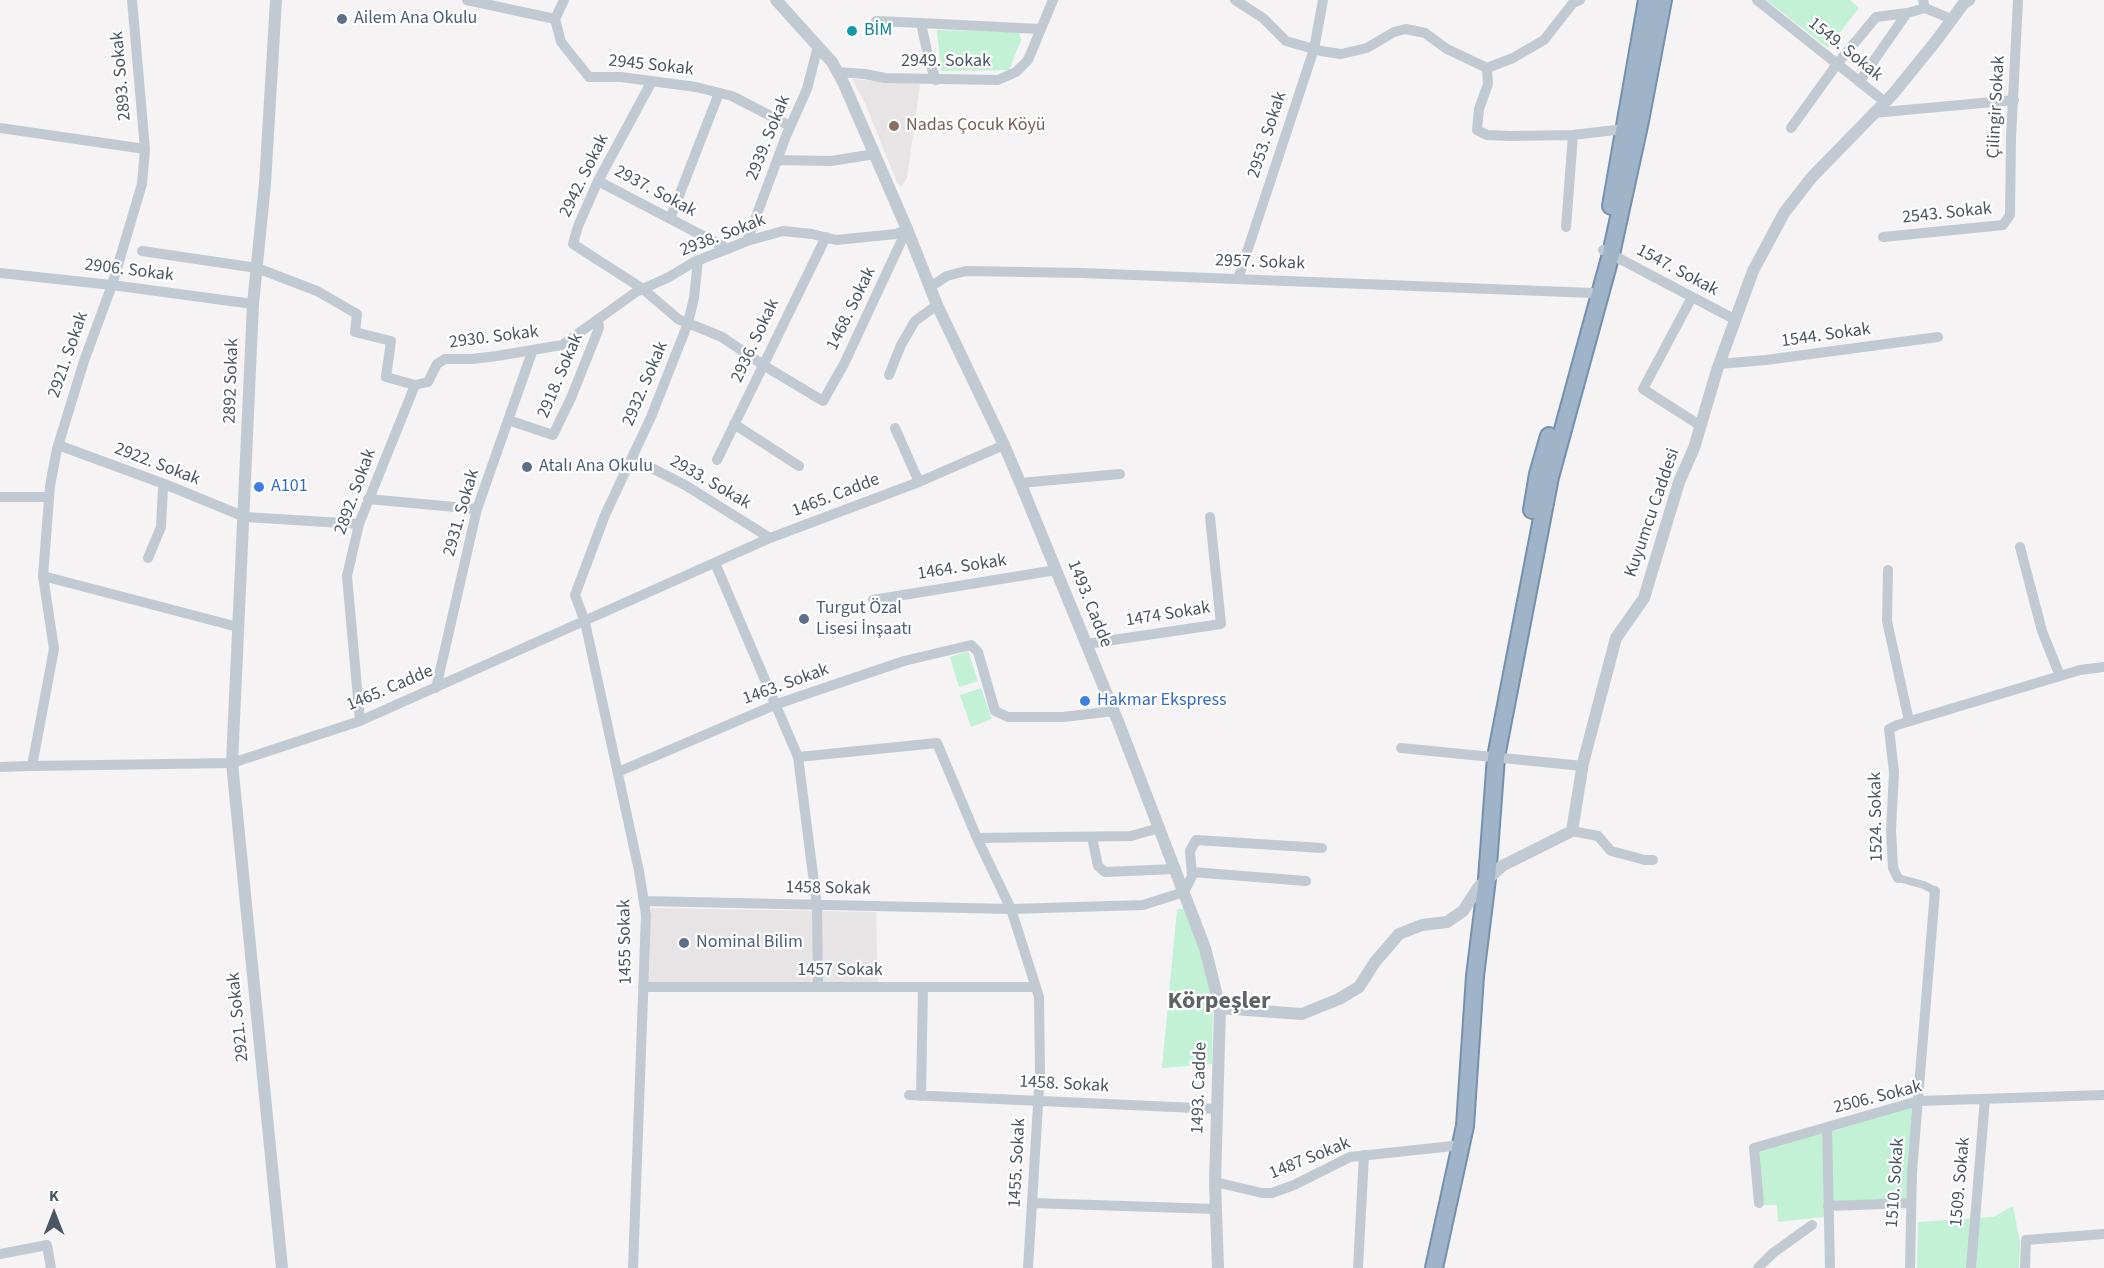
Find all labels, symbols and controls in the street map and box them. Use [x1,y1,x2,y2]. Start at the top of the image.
place label: Ailem Ana Okulu [354,8,477,30]
marker: Ailem Ana Okulu [335,12,349,26]
street label: 1549. Sokak [1803,13,1887,87]
place label: BİM [864,20,892,42]
marker: BİM [845,24,859,38]
street label: 2893. Sokak [107,30,137,122]
street label: 2945 Sokak [607,51,695,81]
street label: 2949. Sokak [901,51,991,73]
street label: Çilingir Sokak [1984,55,2010,159]
street label: 2953. Sokak [1244,89,1292,181]
street label: 2939. Sokak [742,92,796,184]
place label: Nadas Çocuk Köyü [906,115,1046,137]
marker: Nadas Çocuk Köyü [887,119,901,133]
street label: 2942. Sokak [556,131,614,221]
street label: 2937. Sokak [610,161,700,223]
street label: 2543. Sokak [1901,199,1993,229]
street label: 2938. Sokak [677,210,769,262]
street label: 1547. Sokak [1632,240,1722,302]
street label: 2957. Sokak [1215,251,1305,275]
street label: 2906. Sokak [83,255,175,287]
street label: 1468. Sokak [823,264,881,354]
street label: 2936. Sokak [727,296,785,386]
street label: 2921. Sokak [44,309,94,401]
street label: 1544. Sokak [1780,319,1872,353]
street label: 2930. Sokak [448,322,540,354]
street label: 2918. Sokak [533,330,589,422]
street label: 2892 Sokak [220,338,244,424]
street label: 2932. Sokak [618,338,674,430]
street label: 2922. Sokak [111,439,203,491]
street label: 2892. Sokak [330,446,382,538]
street label: Kuyumcu Caddesi [1621,446,1685,580]
street label: 2933. Sokak [666,451,754,515]
place label: Atalı Ana Okulu [539,456,653,478]
marker: Atalı Ana Okulu [520,460,534,474]
street label: 2931. Sokak [439,467,485,559]
street label: 1465. Cadde [789,469,883,523]
place label: A101 [271,476,308,498]
marker: A101 [252,480,266,494]
street label: 1464. Sokak [916,550,1008,586]
street label: 1493. Cadde [1062,557,1116,651]
place label: Turgut Özal Lisesi İnşaatı [816,598,912,640]
street label: 1474 Sokak [1124,598,1212,632]
marker: Turgut Özal Lisesi İnşaatı [797,612,811,626]
street label: 1463. Sokak [740,659,832,711]
street label: 1465. Cadde [343,661,437,717]
place label: Hakmar Ekspress [1097,690,1227,712]
marker: Hakmar Ekspress [1078,694,1092,708]
street label: 1524. Sokak [1865,772,1889,862]
street label: 1458 Sokak [785,877,871,901]
street label: 1455 Sokak [614,899,638,985]
place label: Nominal Bilim [696,932,803,954]
marker: Nominal Bilim [677,936,691,950]
street label: 1457 Sokak [797,960,883,982]
street label: 2921. Sokak [224,971,254,1063]
district label: Körpeşler [1168,989,1270,1017]
street label: 1493. Cadde [1188,1042,1212,1134]
street label: 1458. Sokak [1019,1072,1109,1098]
street label: 2506. Sokak [1832,1077,1924,1119]
street label: 1455. Sokak [1005,1118,1031,1208]
street label: 1487 Sokak [1266,1133,1354,1185]
street label: 1509. Sokak [1946,1136,1976,1228]
street label: 1510. Sokak [1882,1137,1910,1229]
north arrow [24,1184,84,1244]
text: K [49,1185,59,1207]

